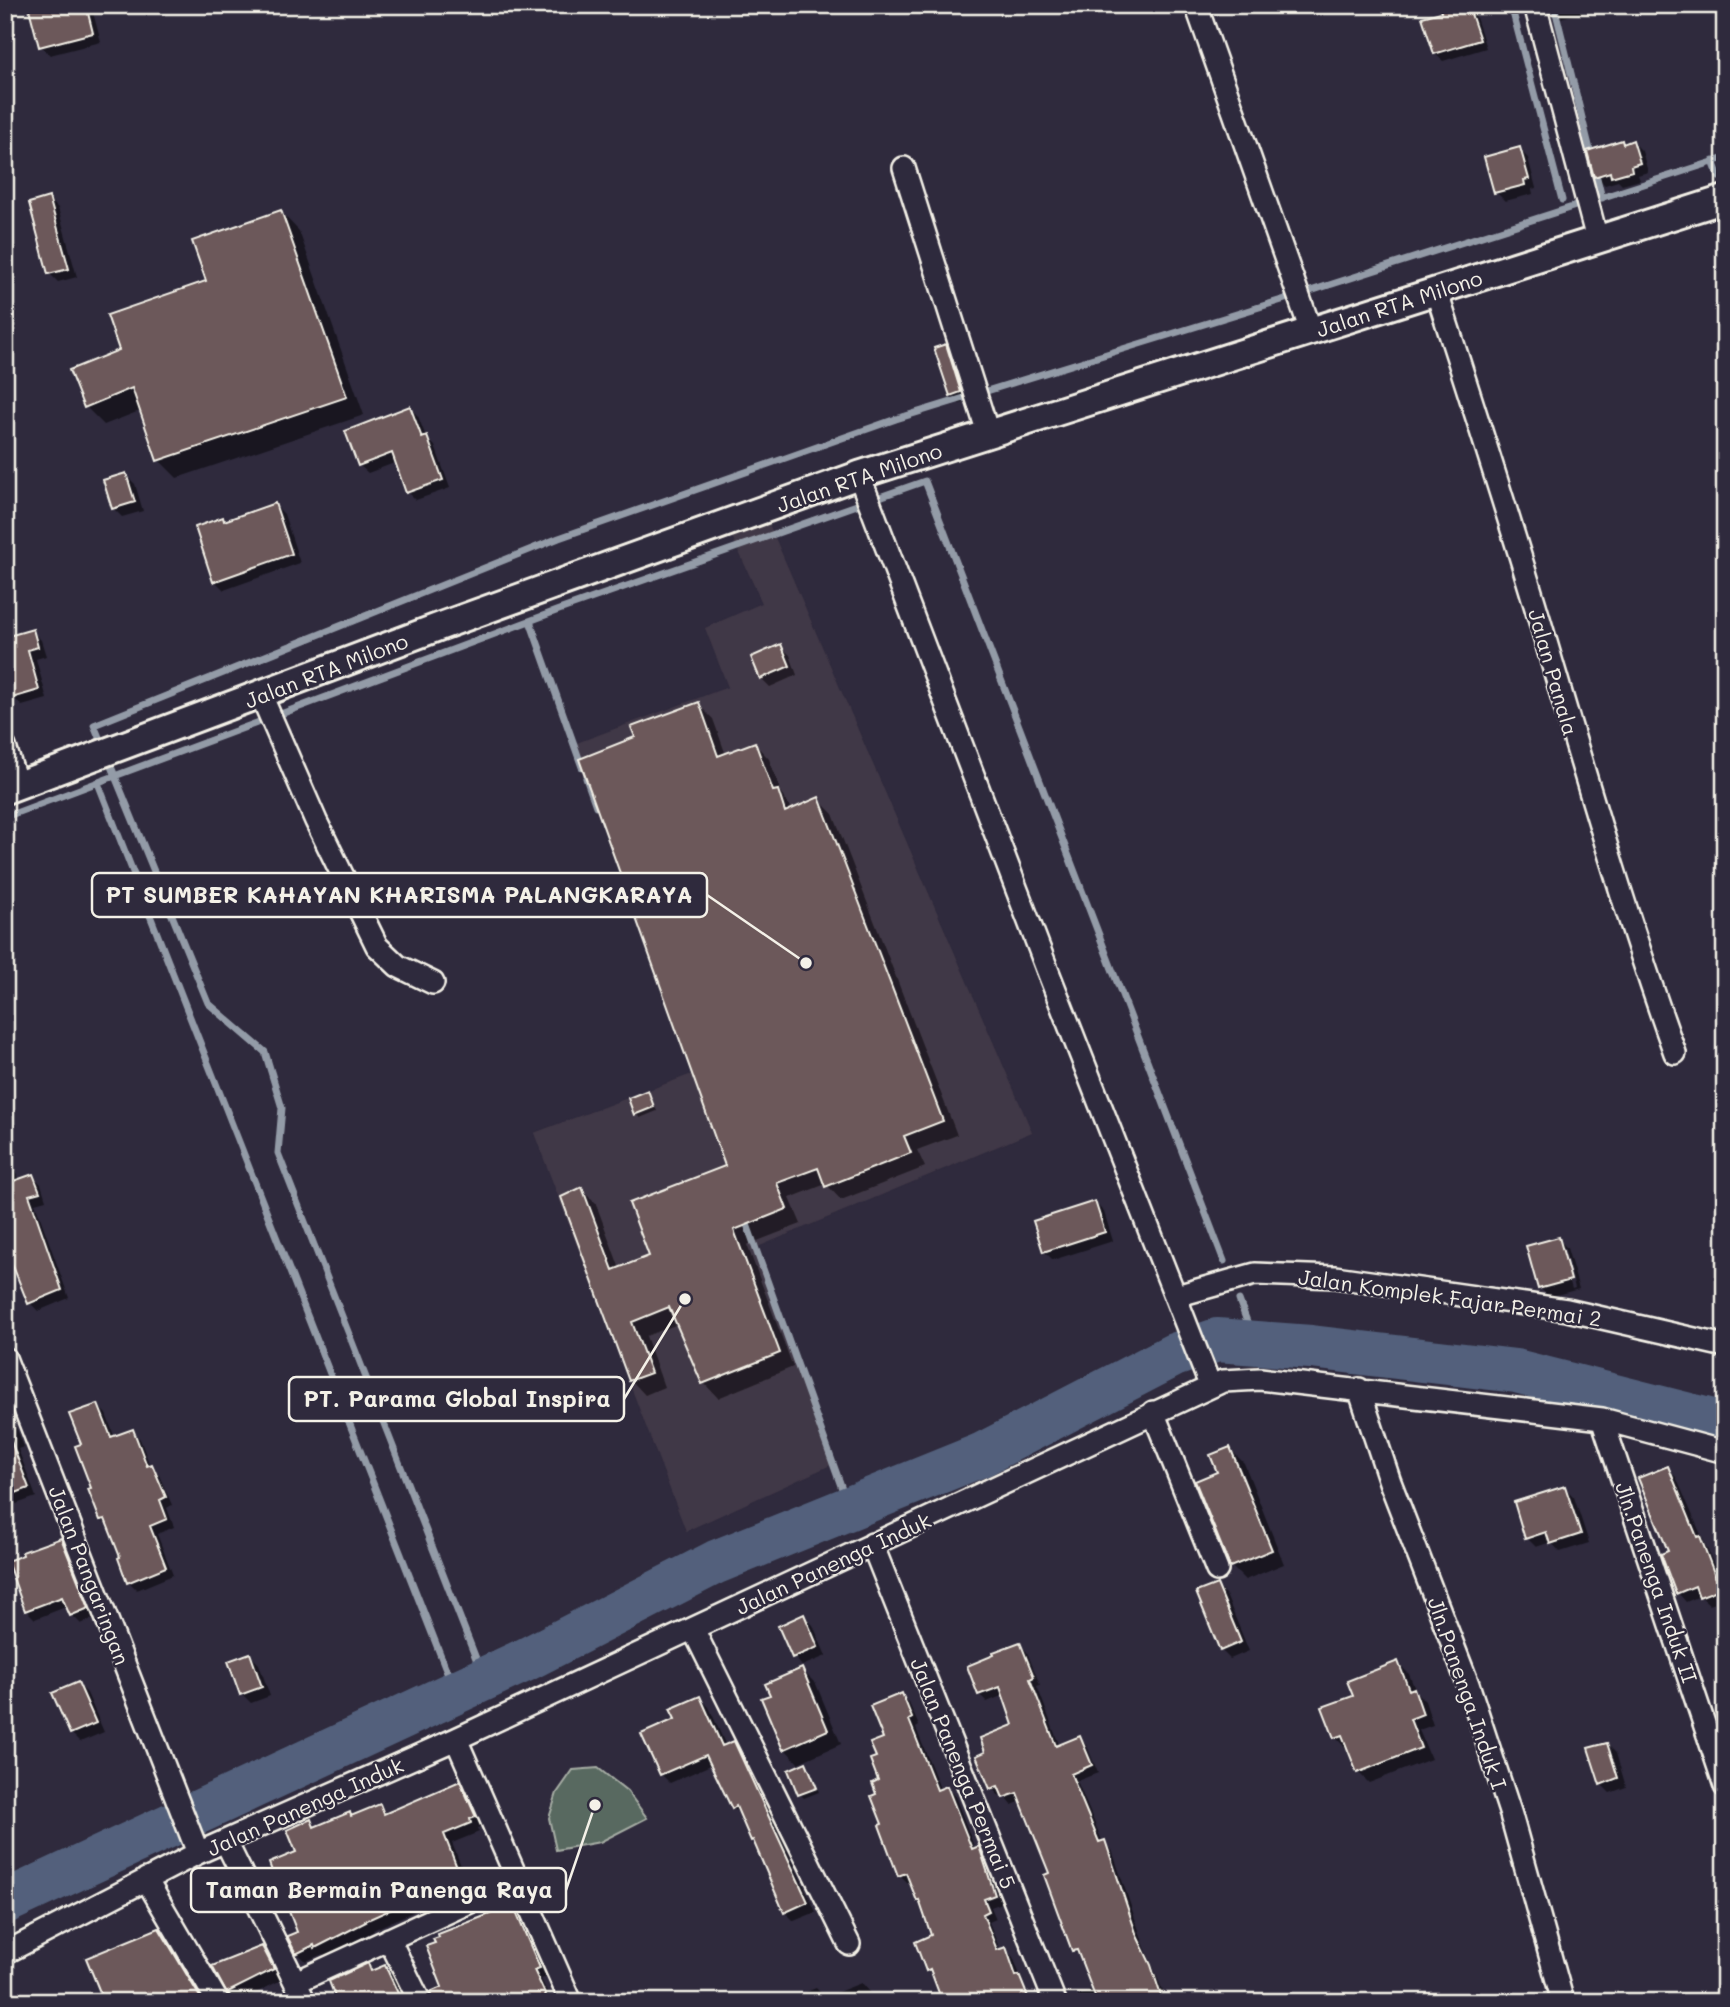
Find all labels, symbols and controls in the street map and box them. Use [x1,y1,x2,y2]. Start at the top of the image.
street label: Jalan RTA Milono [1313,263,1485,343]
street label: Jalan RTA Milono [773,436,945,518]
street label: Jalan Panala [1523,606,1585,738]
street label: Jalan RTA Milono [241,626,411,714]
callout: PT SUMBER KAHAYAN KHARISMA PALANGKARAYA [92,873,707,917]
text: PT SUMBER KAHAYAN KHARISMA PALANGKARAYA [105,879,693,909]
street label: Jalan Komplek Fajar Permai 2 [1297,1262,1603,1332]
callout: PT. Parama Global Inspira [289,1377,624,1421]
text: PT. Parama Global Inspira [303,1383,611,1413]
street label: Jln.Panenga Induk II [1610,1478,1704,1686]
street label: Jalan Pangaringan [43,1482,137,1668]
street label: Jalan Panenga Induk [731,1506,935,1620]
street label: Jln.Panenga Induk I [1422,1593,1514,1793]
street label: Jalan Panenga Permai 5 [905,1653,1023,1893]
street label: Jalan Panenga Induk [203,1750,407,1862]
callout: Taman Bermain Panenga Raya [191,1868,566,1912]
text: Taman Bermain Panenga Raya [205,1874,553,1904]

